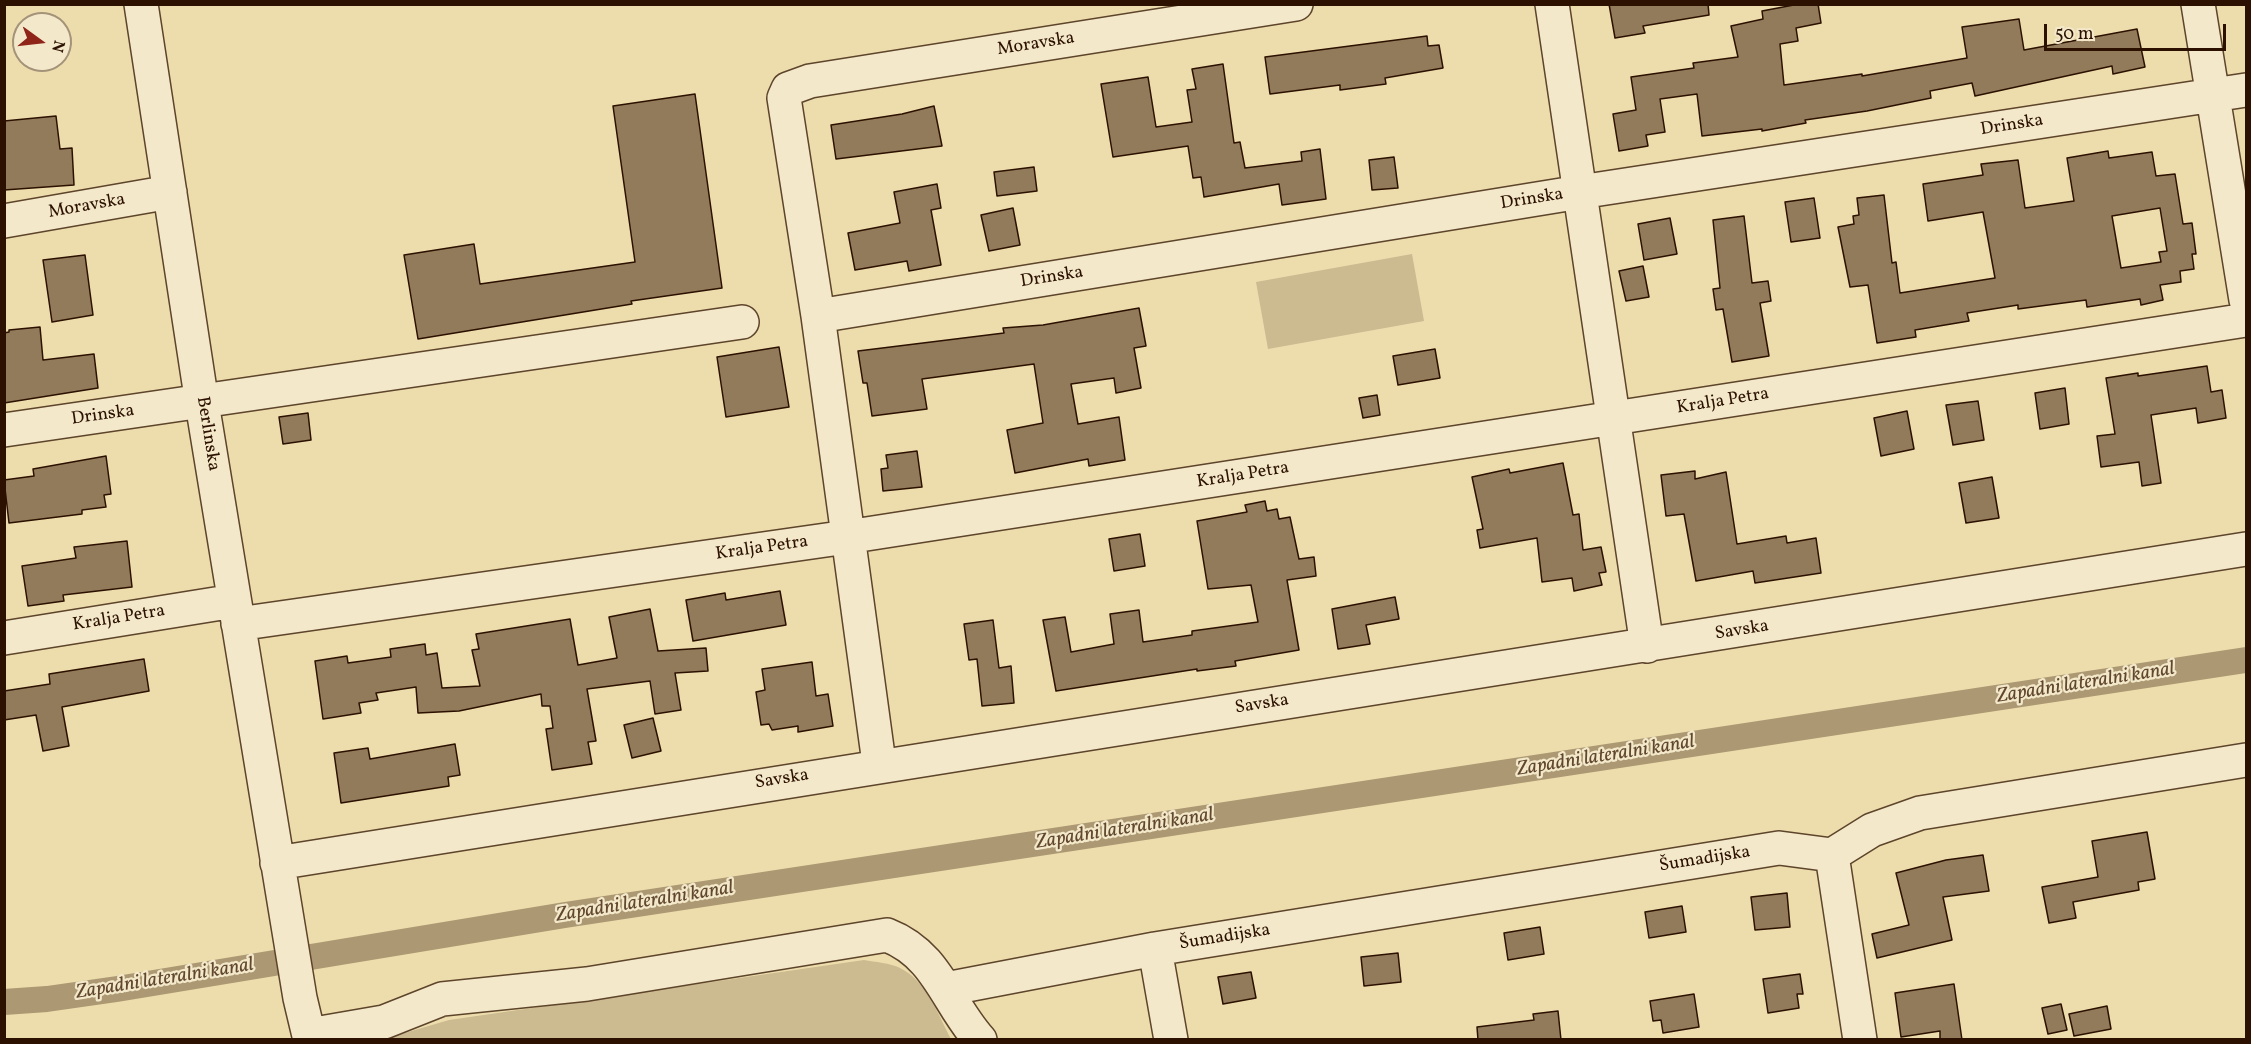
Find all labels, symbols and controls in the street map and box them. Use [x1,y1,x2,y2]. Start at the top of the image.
north arrow [12,12,72,72]
scale bar [2047,12,2228,50]
text: 50 m [2055,22,2094,47]
street label: Moravska [996,28,1076,62]
text: N [45,38,70,55]
street label: Drinska [1979,110,2045,142]
street label: Drinska [1499,184,1565,216]
street label: Moravska [47,190,127,224]
street label: Drinska [1019,262,1085,294]
street label: Kralja Petra [1675,384,1771,420]
street label: Berlinska [190,395,224,473]
street label: Drinska [70,401,136,431]
street label: Kralja Petra [1195,458,1291,494]
street label: Kralja Petra [714,532,810,566]
street label: Kralja Petra [71,601,167,637]
street label: Savska [1713,616,1771,646]
water label: Zapadni lateralni kanal [1995,658,2177,710]
street label: Savska [1233,690,1291,720]
water label: Zapadni lateralni kanal [1515,731,1697,783]
street label: Savska [753,765,811,795]
water label: Zapadni lateralni kanal [1034,804,1216,856]
street label: Šumadijska [1658,842,1752,878]
water label: Zapadni lateralni kanal [554,877,736,929]
street label: Šumadijska [1178,920,1272,956]
water label: Zapadni lateralni kanal [74,954,256,1006]

